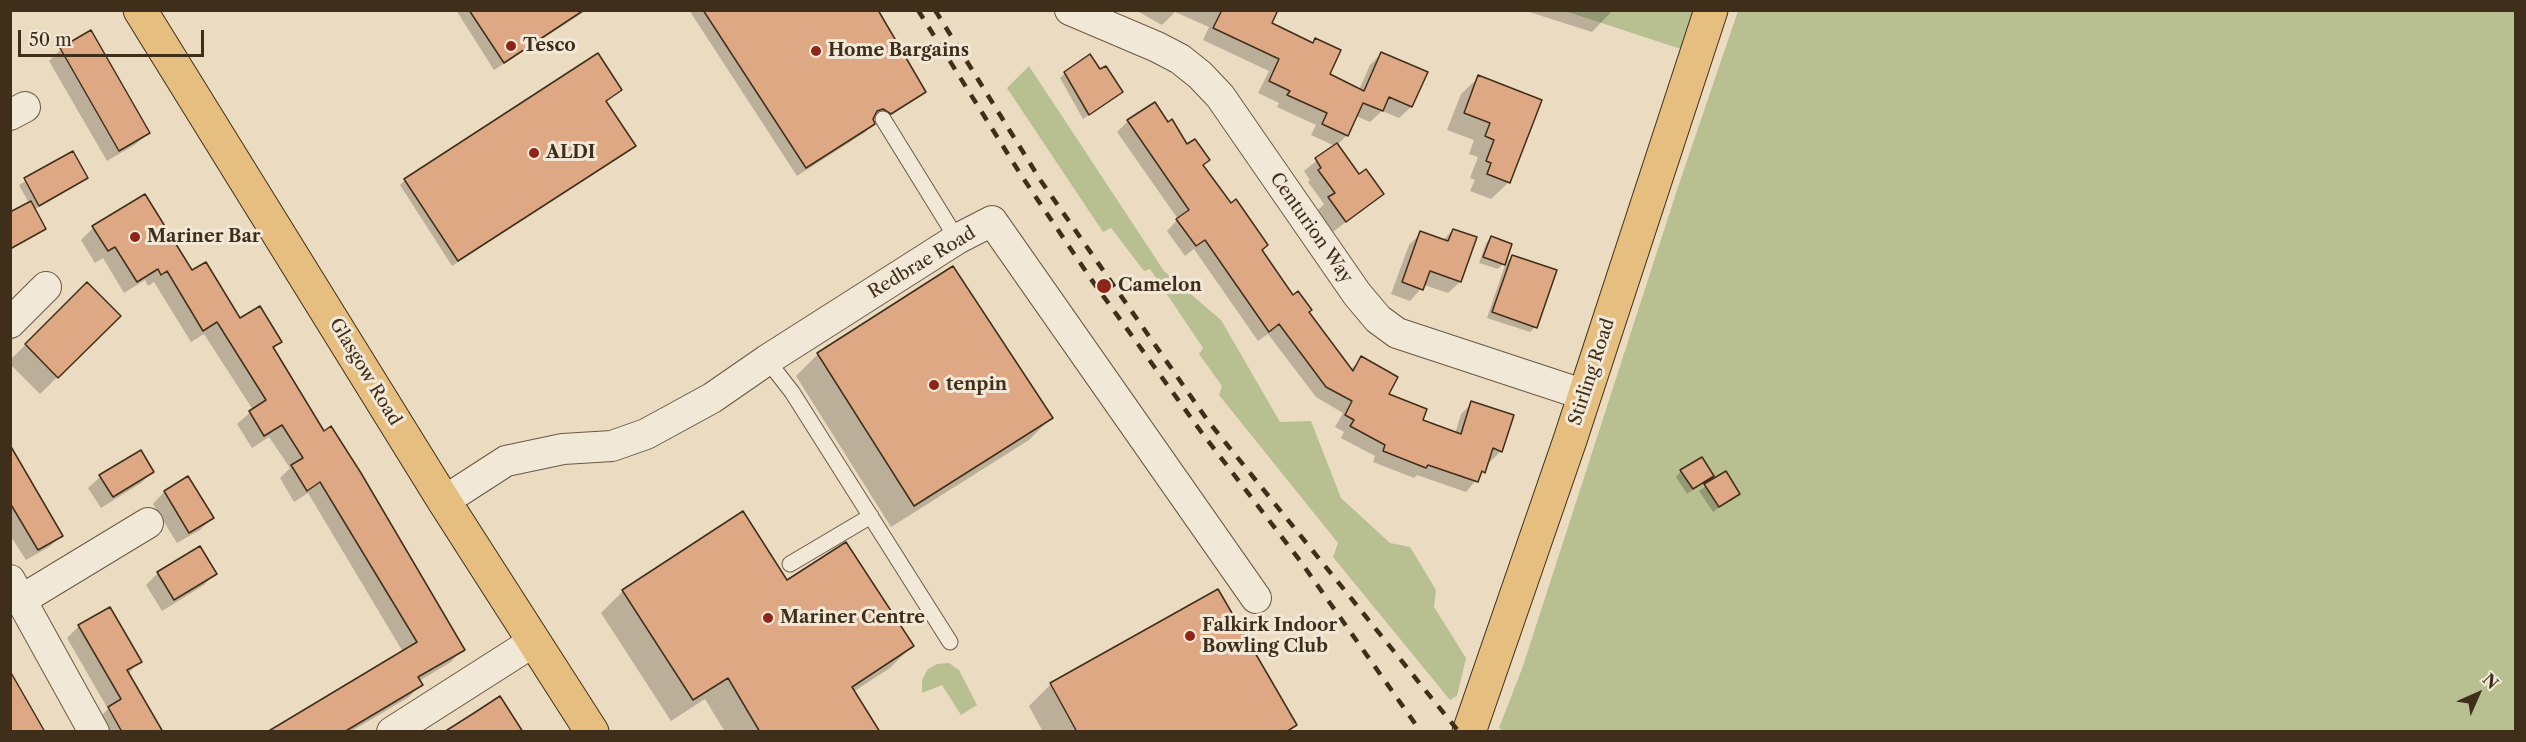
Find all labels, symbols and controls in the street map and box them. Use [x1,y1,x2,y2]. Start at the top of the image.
scale bar [21,18,207,56]
text: 50 m [29,29,72,51]
place label: Tesco [523,35,576,57]
marker: Tesco [504,39,518,53]
place label: Home Bargains [828,40,969,62]
marker: Home Bargains [809,44,823,58]
place label: ALDI [546,142,595,164]
marker: ALDI [527,146,541,160]
street label: Centurion Way [1265,169,1357,287]
street label: Redbrae Road [864,222,980,304]
place label: Mariner Bar [147,226,261,248]
marker: Mariner Bar [128,230,142,244]
place label: Camelon [1118,275,1202,297]
marker: Camelon [1095,277,1113,295]
street label: Glasgow Road [325,314,405,430]
street label: Stirling Road [1565,316,1619,428]
place label: tenpin [946,374,1007,396]
marker: tenpin [927,378,941,392]
place label: Mariner Centre [780,607,925,629]
marker: Mariner Centre [761,611,775,625]
place label: Falkirk Indoor Bowling Club [1202,615,1337,658]
marker: Falkirk Indoor Bowling Club [1183,629,1197,643]
north arrow [2448,664,2508,724]
text: N [2479,669,2503,693]

